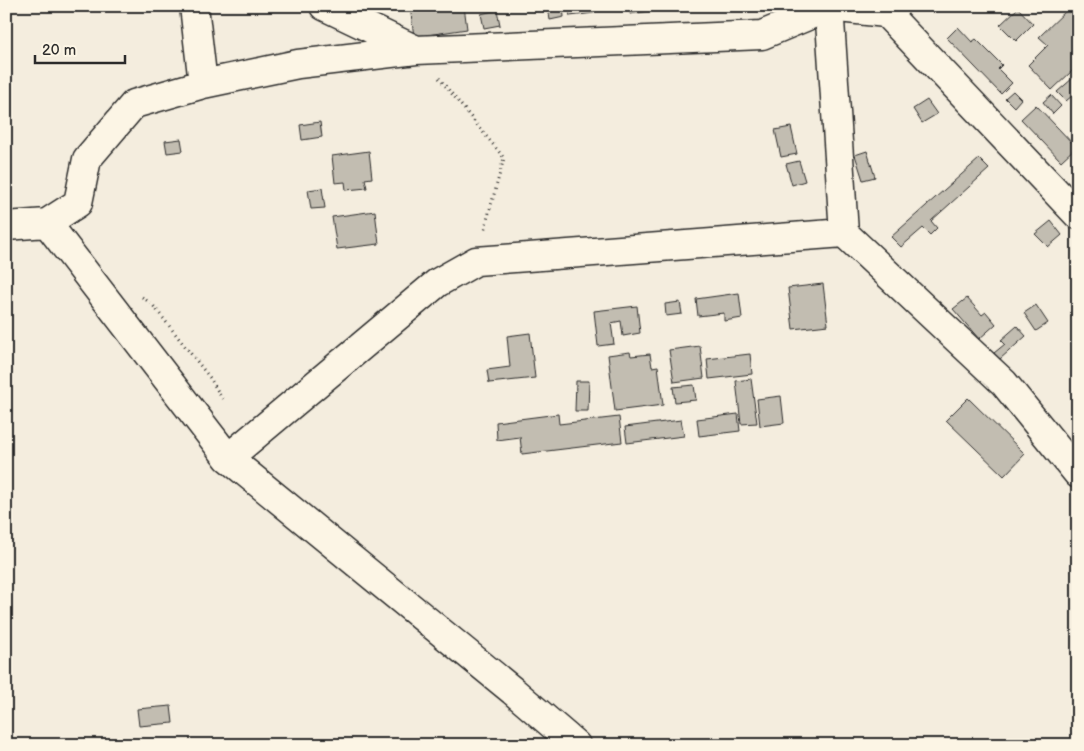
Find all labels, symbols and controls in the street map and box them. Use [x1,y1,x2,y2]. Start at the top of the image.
scale bar [35,32,125,64]
text: 20 m [42,41,76,60]

